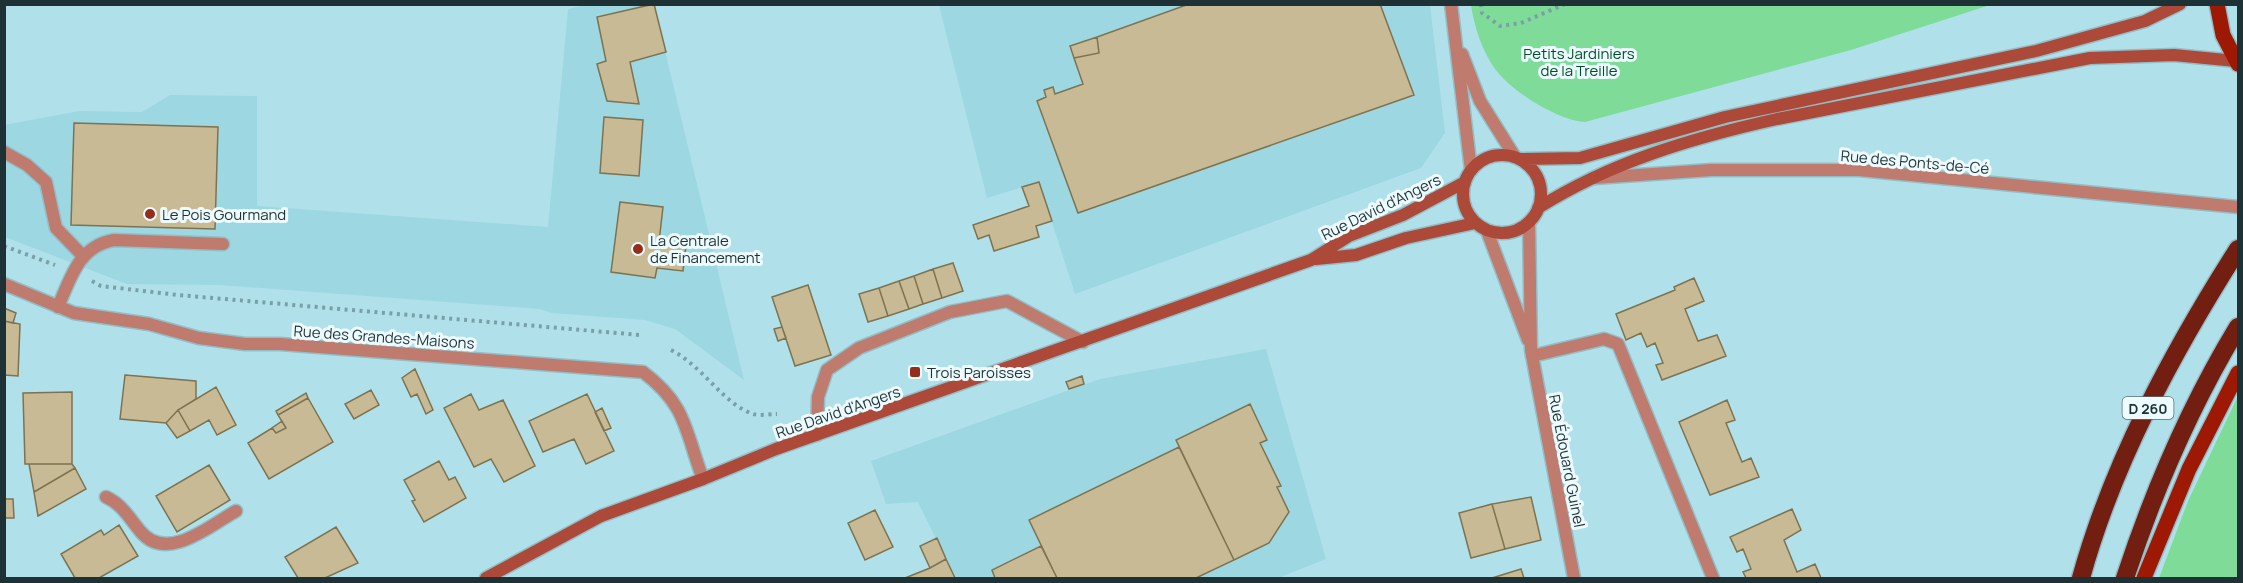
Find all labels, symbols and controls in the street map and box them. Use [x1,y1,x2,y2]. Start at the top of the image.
park label: Petits Jardiniers de la Treille [1523,43,1635,81]
street label: Rue des Ponts-de-Cé [1840,145,1990,179]
street label: Rue David d'Angers [1318,169,1444,245]
place label: Le Pois Gourmand [162,204,286,225]
marker: Le Pois Gourmand [143,207,157,221]
place label: La Centrale de Financement [650,230,761,268]
marker: La Centrale de Financement [631,242,645,256]
street label: Rue des Grandes-Maisons [293,320,475,354]
place label: Trois Paroisses [927,362,1031,383]
marker: Trois Paroisses [908,365,922,379]
street label: Rue David d'Angers [773,381,903,443]
street label: Rue Édouard Guinel [1544,393,1590,529]
road number: D 260 [2122,397,2174,419]

